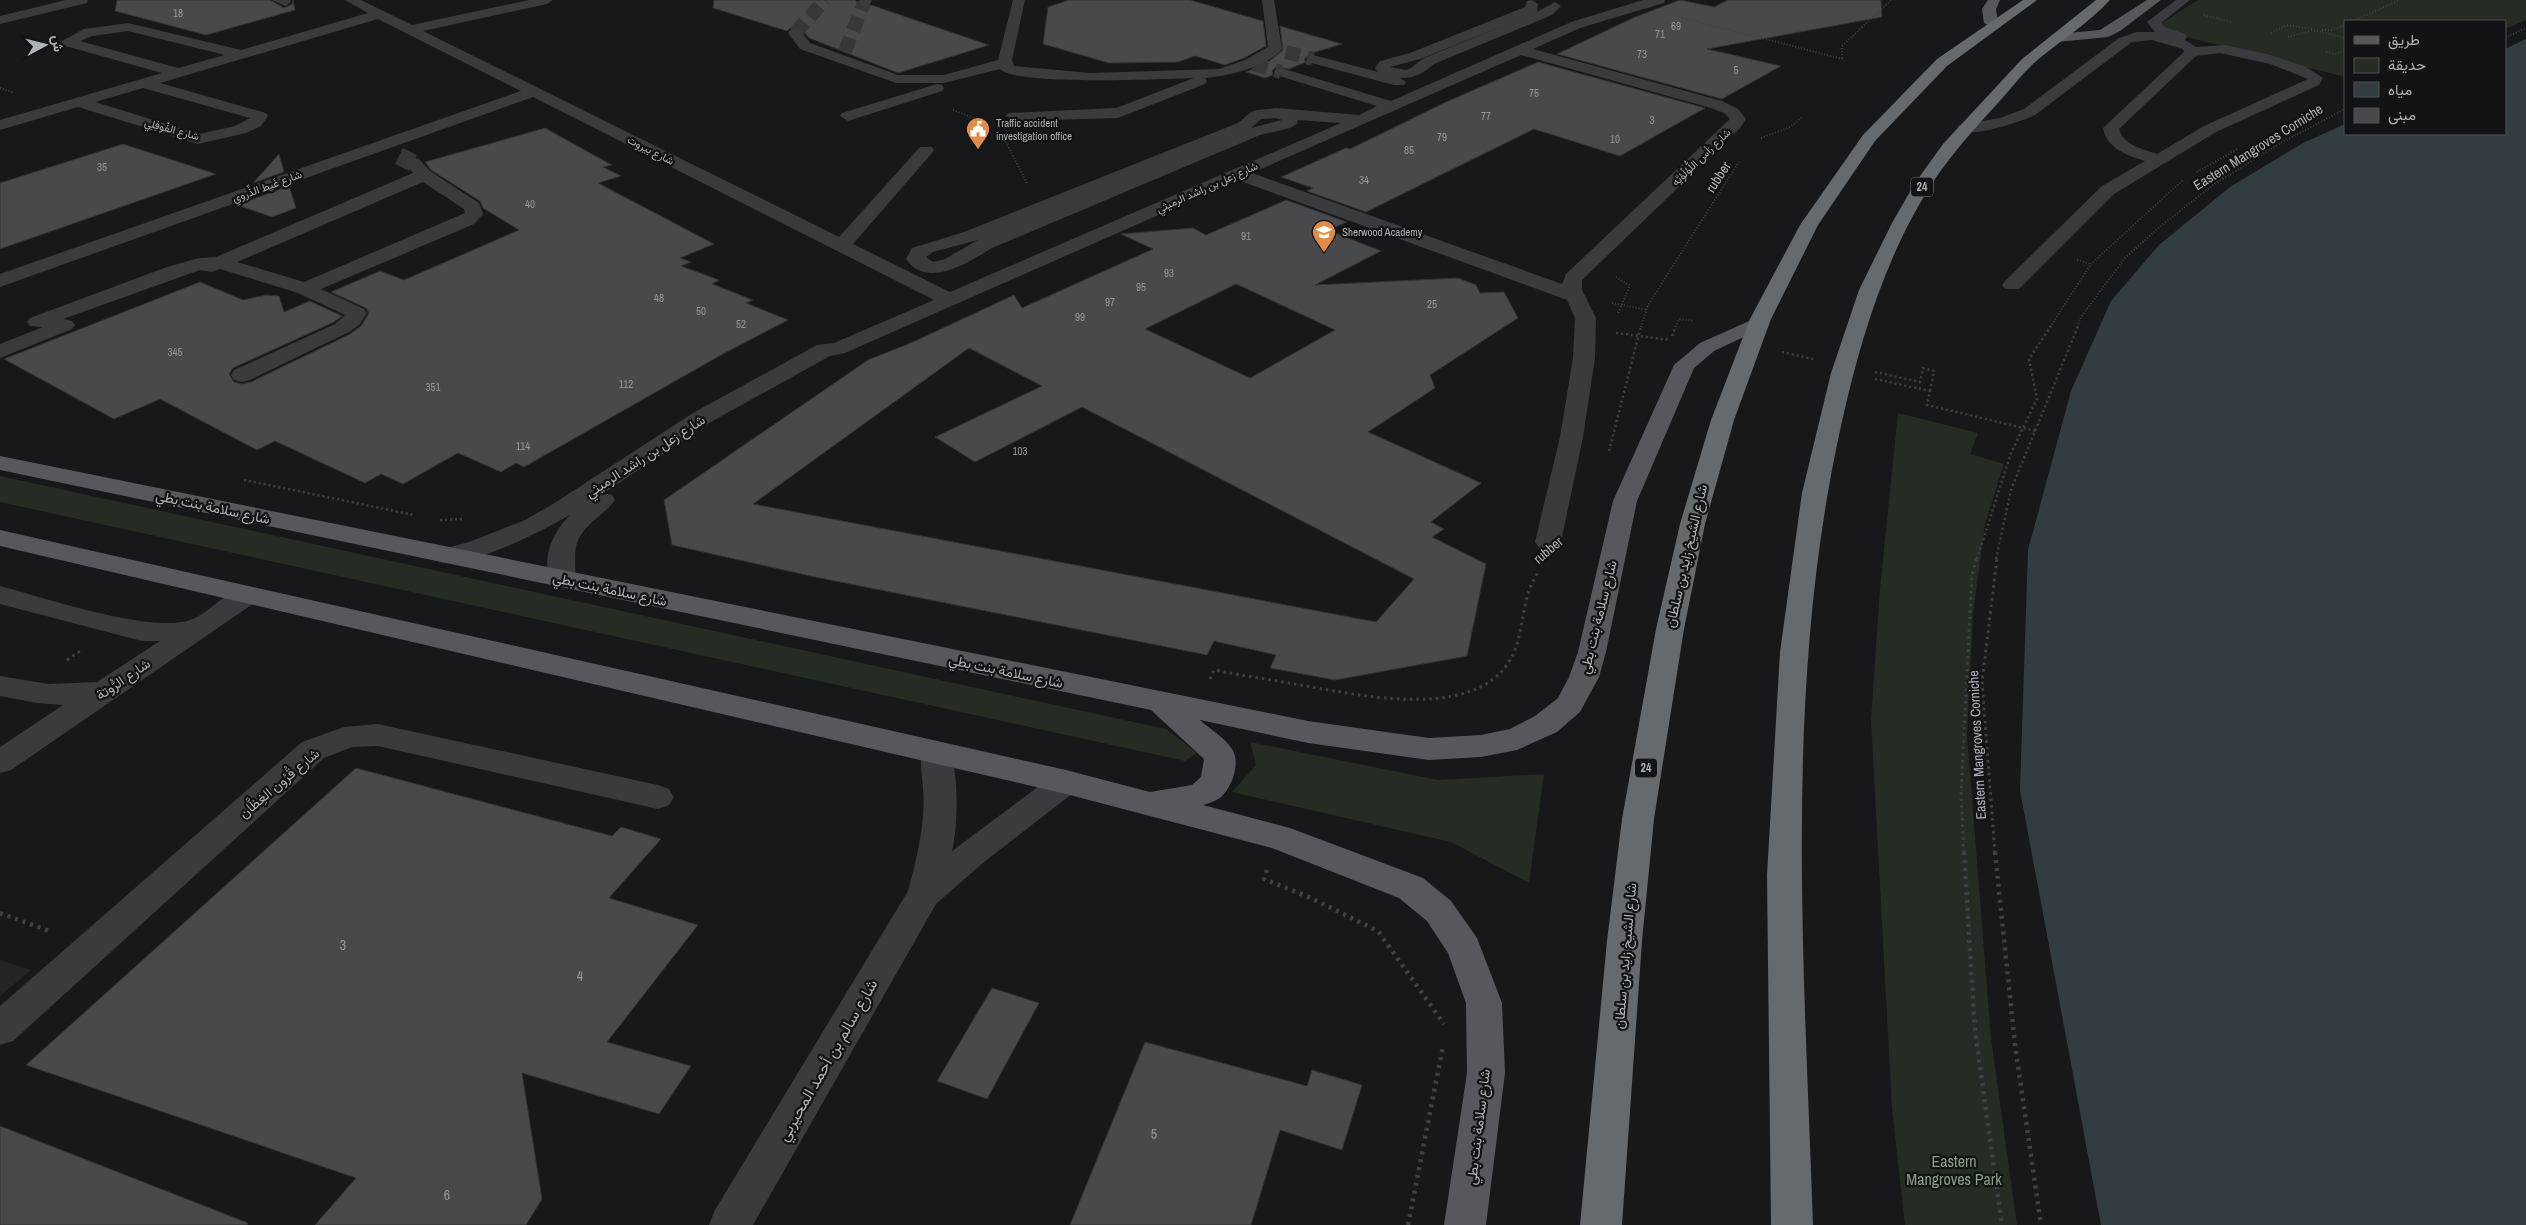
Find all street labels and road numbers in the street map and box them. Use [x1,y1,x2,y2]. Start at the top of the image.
street label: Eastern Mangroves Corniche [2190,100,2326,194]
street label: شارع الفُوفِلِي [142,115,201,146]
street label: شارع رَأس اللُّؤلُؤيَّه [1667,123,1734,190]
street label: شارع بيروت [625,132,677,169]
street label: شارع زعل بن راشد الرميثي [1154,158,1261,218]
street label: rubber [1701,158,1735,196]
street label: شارع غَيط الذِّروي [230,166,305,208]
road number: 24 [1911,178,1933,196]
street label: شارع زعل بن راشد الرميثي [582,411,710,504]
street label: شارع الشيخ زايد بن سلطان [1661,483,1713,630]
street label: شارع سلامة بنت بطي [154,486,272,531]
street label: rubber [1530,532,1567,568]
street label: شارع سلامة بنت بطي [1575,558,1624,676]
street label: شارع سلامة بنت بطي [551,568,669,613]
street label: شارع سلامة بنت بطي [947,650,1065,695]
street label: شارع الرُّوتة [92,654,155,705]
street label: Eastern Mangroves Corniche [1964,670,1990,820]
street label: شارع قُرُون الغِظَّان [234,743,324,823]
road number: 24 [1635,758,1657,778]
street label: شارع الشيخ زايد بن سلطان [1610,882,1642,1030]
street label: شارع سالم بن أحمد المحيربي [772,975,885,1147]
street label: شارع سلامة بنت بطي [1462,1068,1497,1186]

